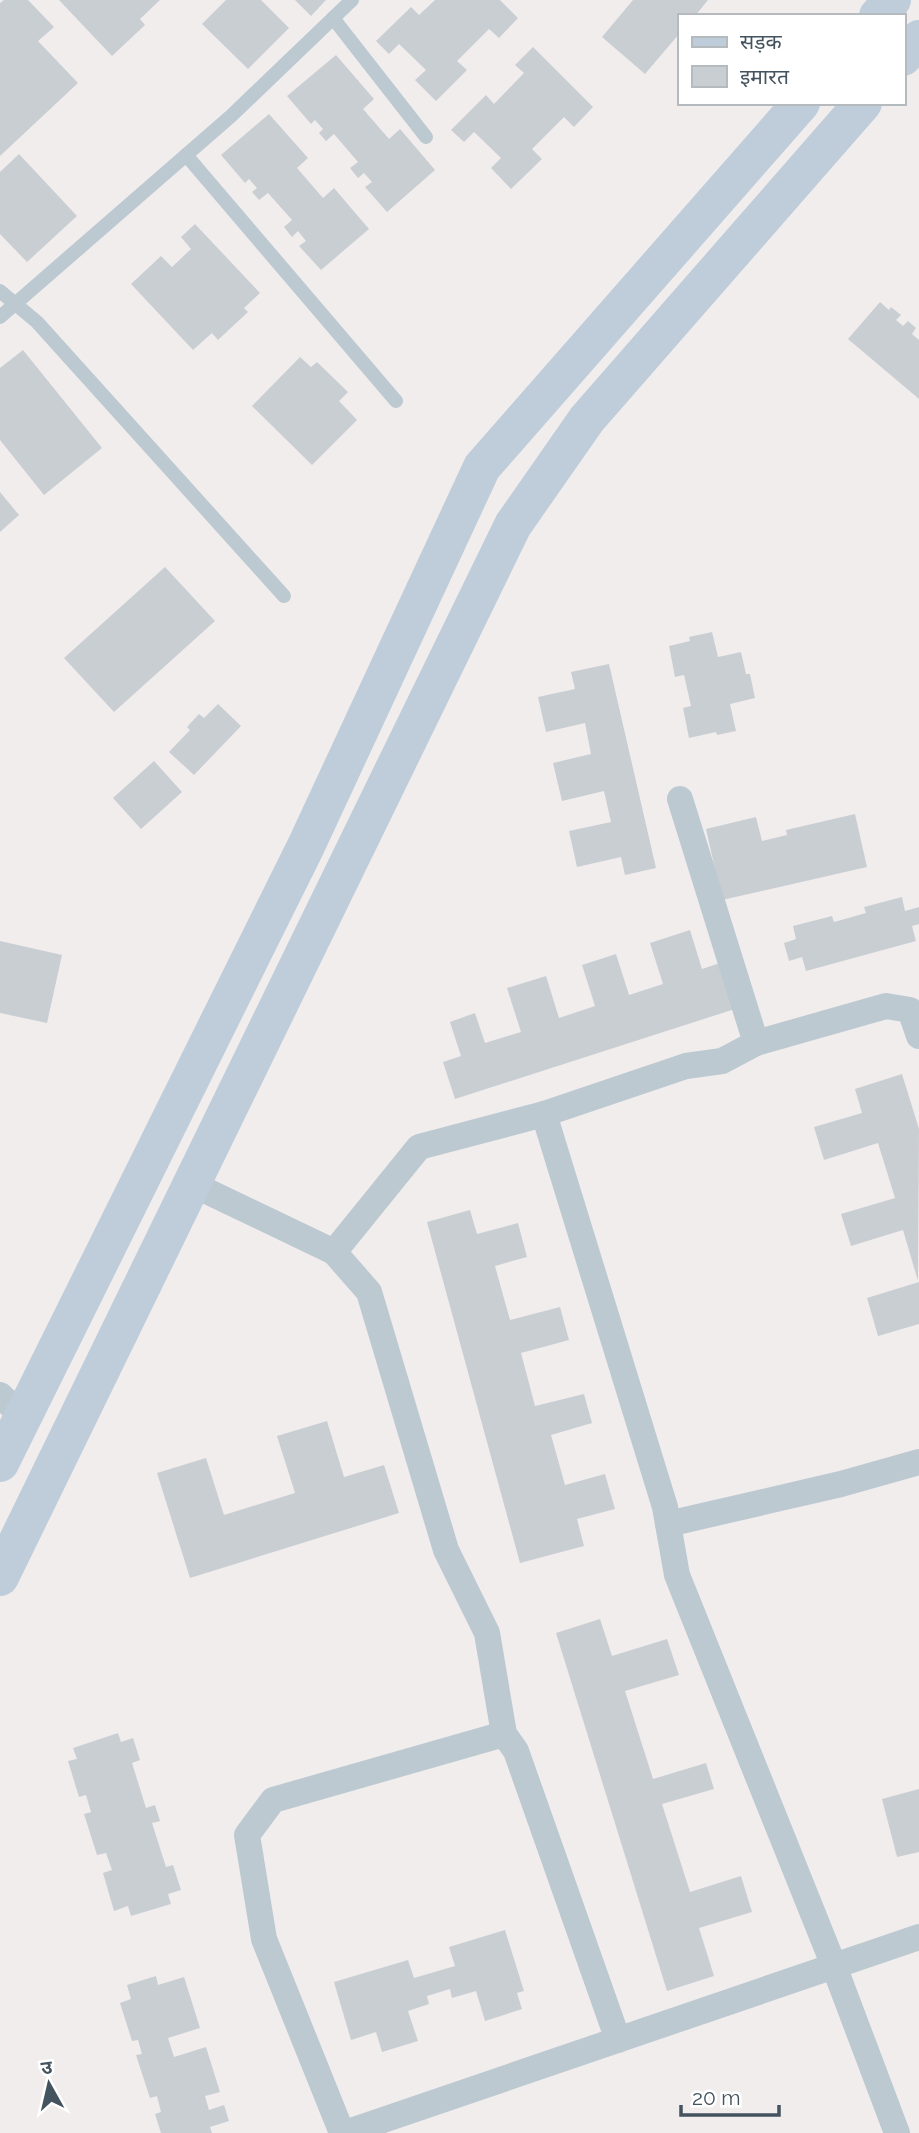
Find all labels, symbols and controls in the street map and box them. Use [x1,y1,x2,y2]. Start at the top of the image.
legend [678,14,905,105]
text: सड़क [740,29,782,54]
text: इमारत [740,64,790,89]
north arrow [14,2049,84,2119]
text: उ [40,2055,55,2079]
scale bar [681,2074,779,2118]
text: 20 m [692,2085,740,2110]

